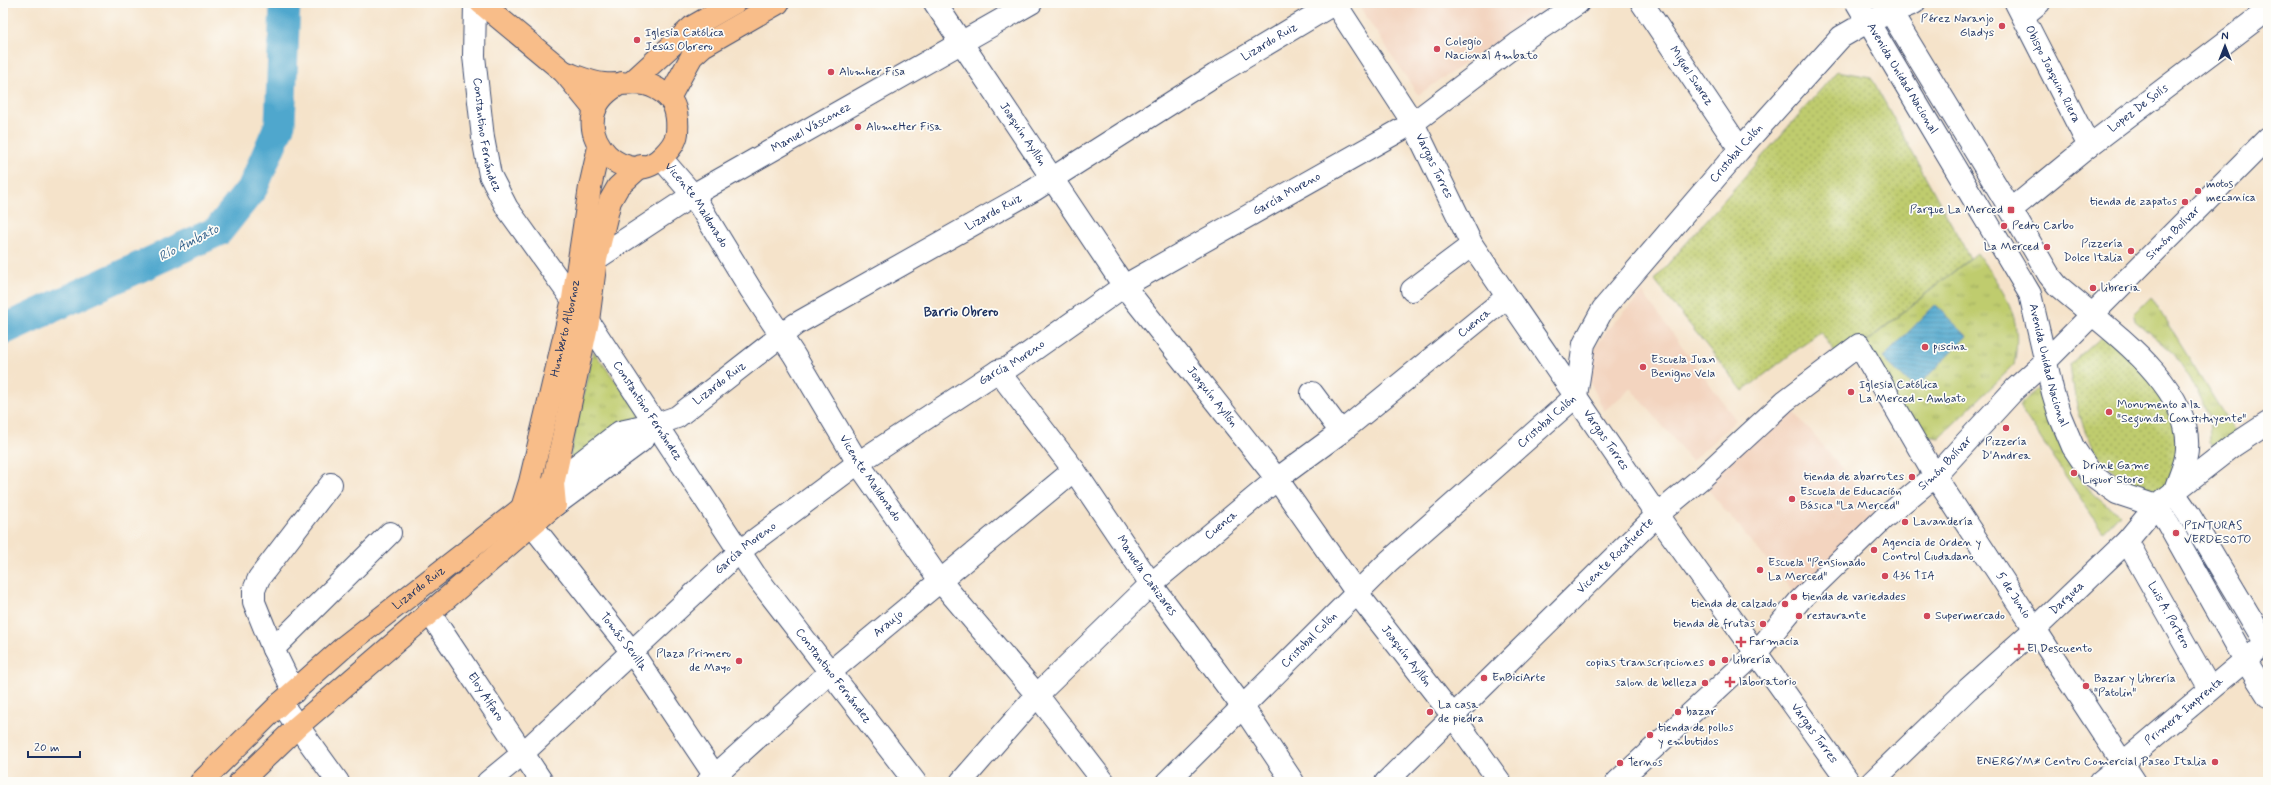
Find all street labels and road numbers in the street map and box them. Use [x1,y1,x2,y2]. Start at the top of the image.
street label: Lizardo Ruiz [1238,19,1300,65]
street label: Avenida Unidad Nacional [1863,20,1941,137]
street label: Obispo Joaquin Riera [2021,23,2084,126]
street label: Miguel Suarez [1665,43,1717,109]
street label: Constantino Fernández [468,77,505,195]
street label: Lopez De Solís [2105,80,2172,136]
street label: Manuel Vásconez [768,99,854,157]
street label: Joaquín Ayllón [996,99,1050,169]
street label: Cristobal Colón [1706,121,1767,186]
street label: Vargas Torres [1411,131,1456,201]
street label: Vicente Maldonado [660,159,732,251]
street label: García Moreno [1250,169,1324,220]
street label: Lizardo Ruiz [963,190,1025,235]
street label: Simón Bolívar [2143,203,2204,264]
street label: Humberto Albornoz [547,278,584,379]
street label: Avenida Unidad Nacional [2025,302,2072,429]
street label: Cuenca [1455,305,1495,342]
street label: García Moreno [976,336,1048,389]
street label: Constantino Fernández [609,358,686,464]
street label: Lizardo Ruiz [690,358,749,409]
street label: Joaquín Ayllón [1183,363,1241,431]
street label: Cristobal Colón [1514,391,1580,452]
street label: Vargas Torres [1579,406,1632,474]
street label: Vicente Maldonado [835,432,905,525]
street label: Simón Bolívar [1915,433,1976,494]
street label: Cuenca [1201,507,1242,544]
street label: Vicente Rocafuerte [1573,514,1657,598]
street label: García Moreno [711,518,780,578]
street label: Manuela Cañizares [1113,532,1180,620]
street label: Lizardo Ruiz [389,563,449,614]
street label: 5 de Junio [1992,569,2034,622]
street label: Darquea [2046,578,2088,619]
street label: Luis A. Portero [2143,579,2194,652]
street label: Araujo [870,607,907,641]
street label: Tomás Sevilla [596,609,651,675]
street label: Cristobal Colón [1278,609,1341,672]
street label: Joaquín Ayllón [1377,622,1435,690]
street label: Constantino Fernández [791,625,875,727]
street label: Eloy Alfaro [463,669,508,725]
street label: Primera Imprenta [2141,673,2228,749]
street label: Vargas Torres [1787,700,1841,767]

